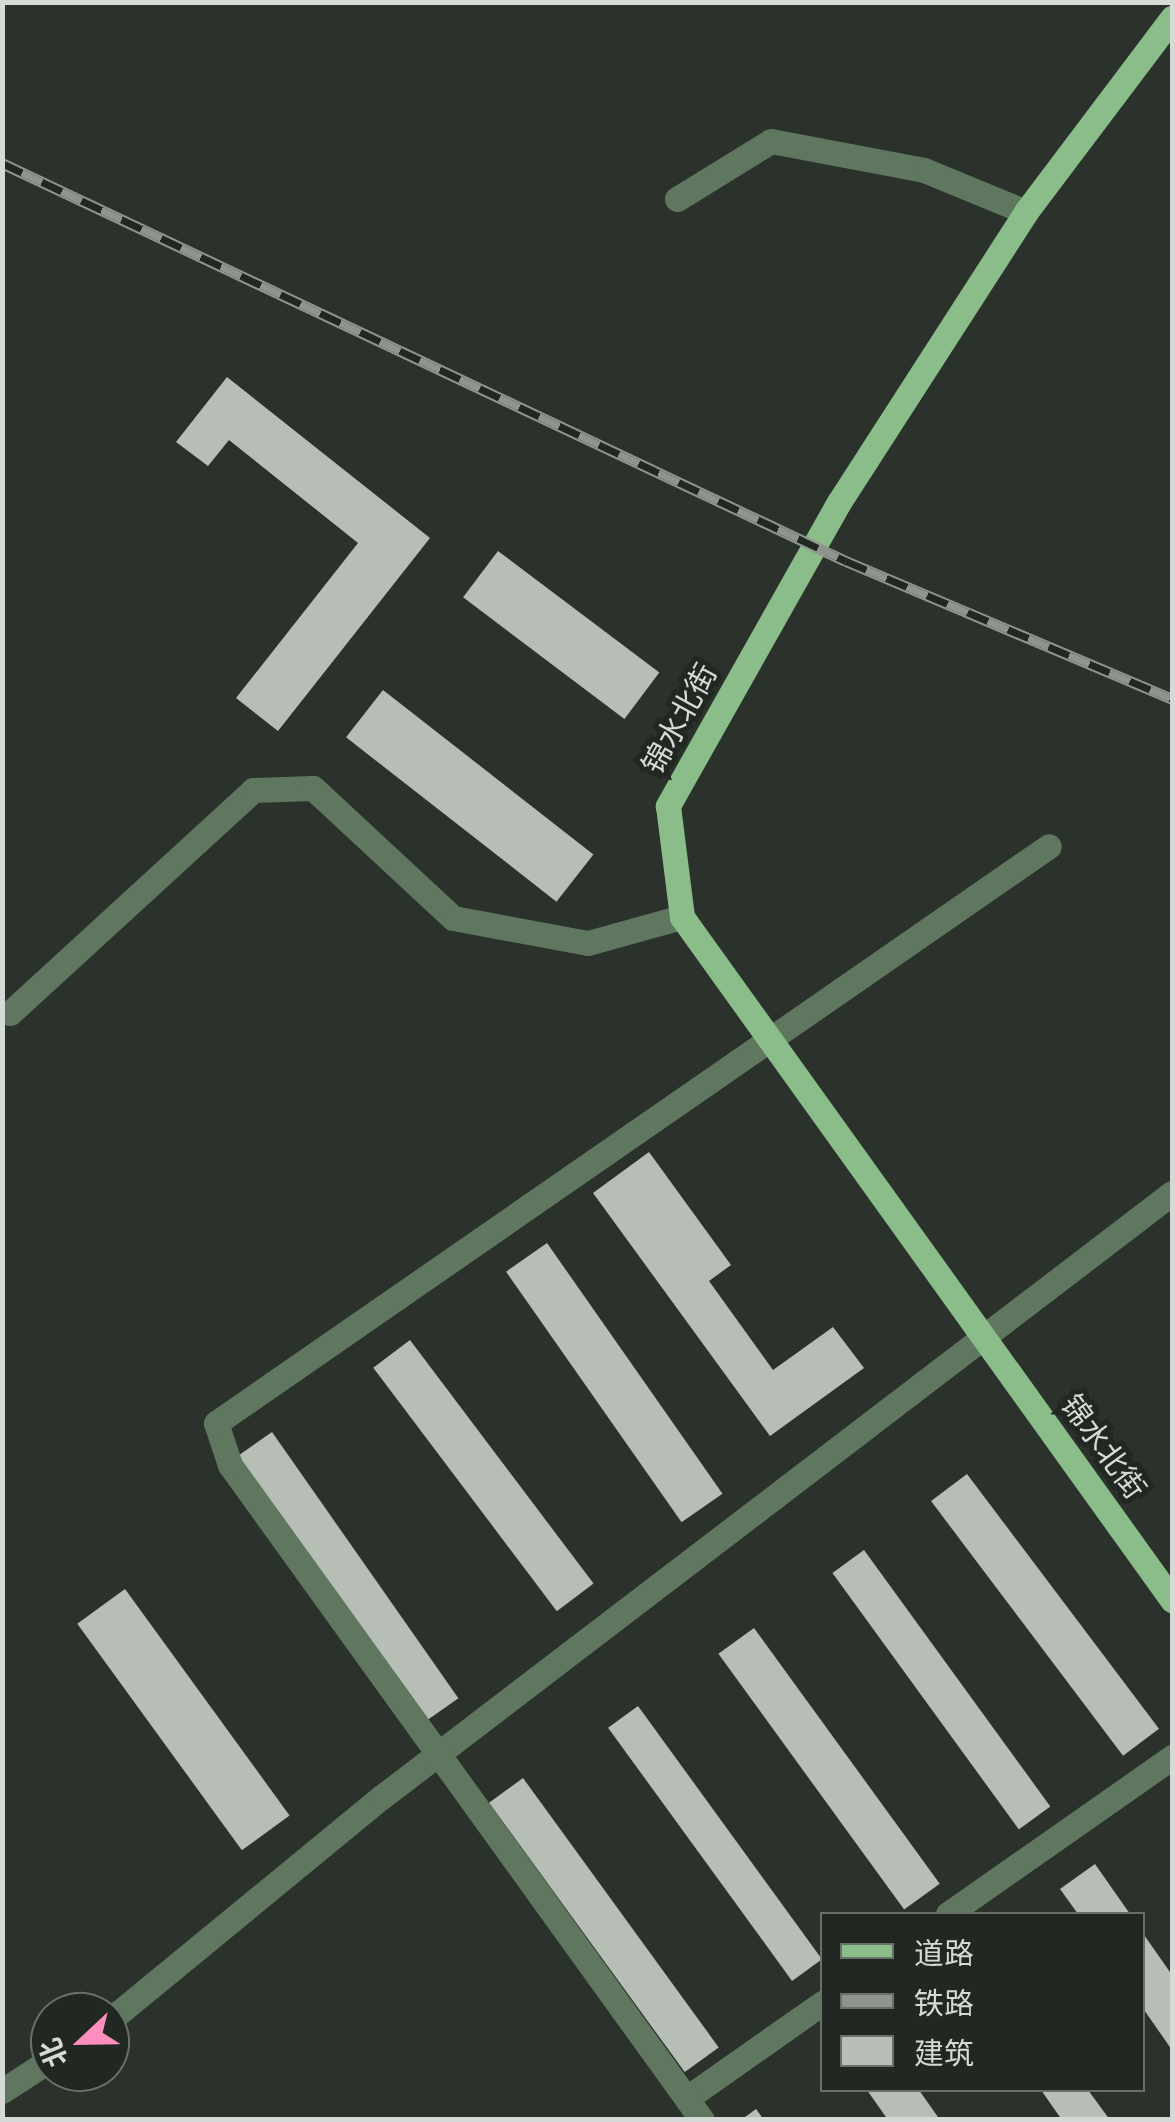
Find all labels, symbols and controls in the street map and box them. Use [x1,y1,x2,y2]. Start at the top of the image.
street label: 锦水北街 [635,658,725,780]
street label: 锦水北街 [1053,1388,1153,1506]
legend [820,1912,1145,2092]
text: 道路 [914,1936,974,1972]
text: 铁路 [914,1986,974,2022]
north arrow [30,1992,130,2092]
text: 北 [33,2034,74,2072]
text: 建筑 [914,2036,974,2072]

